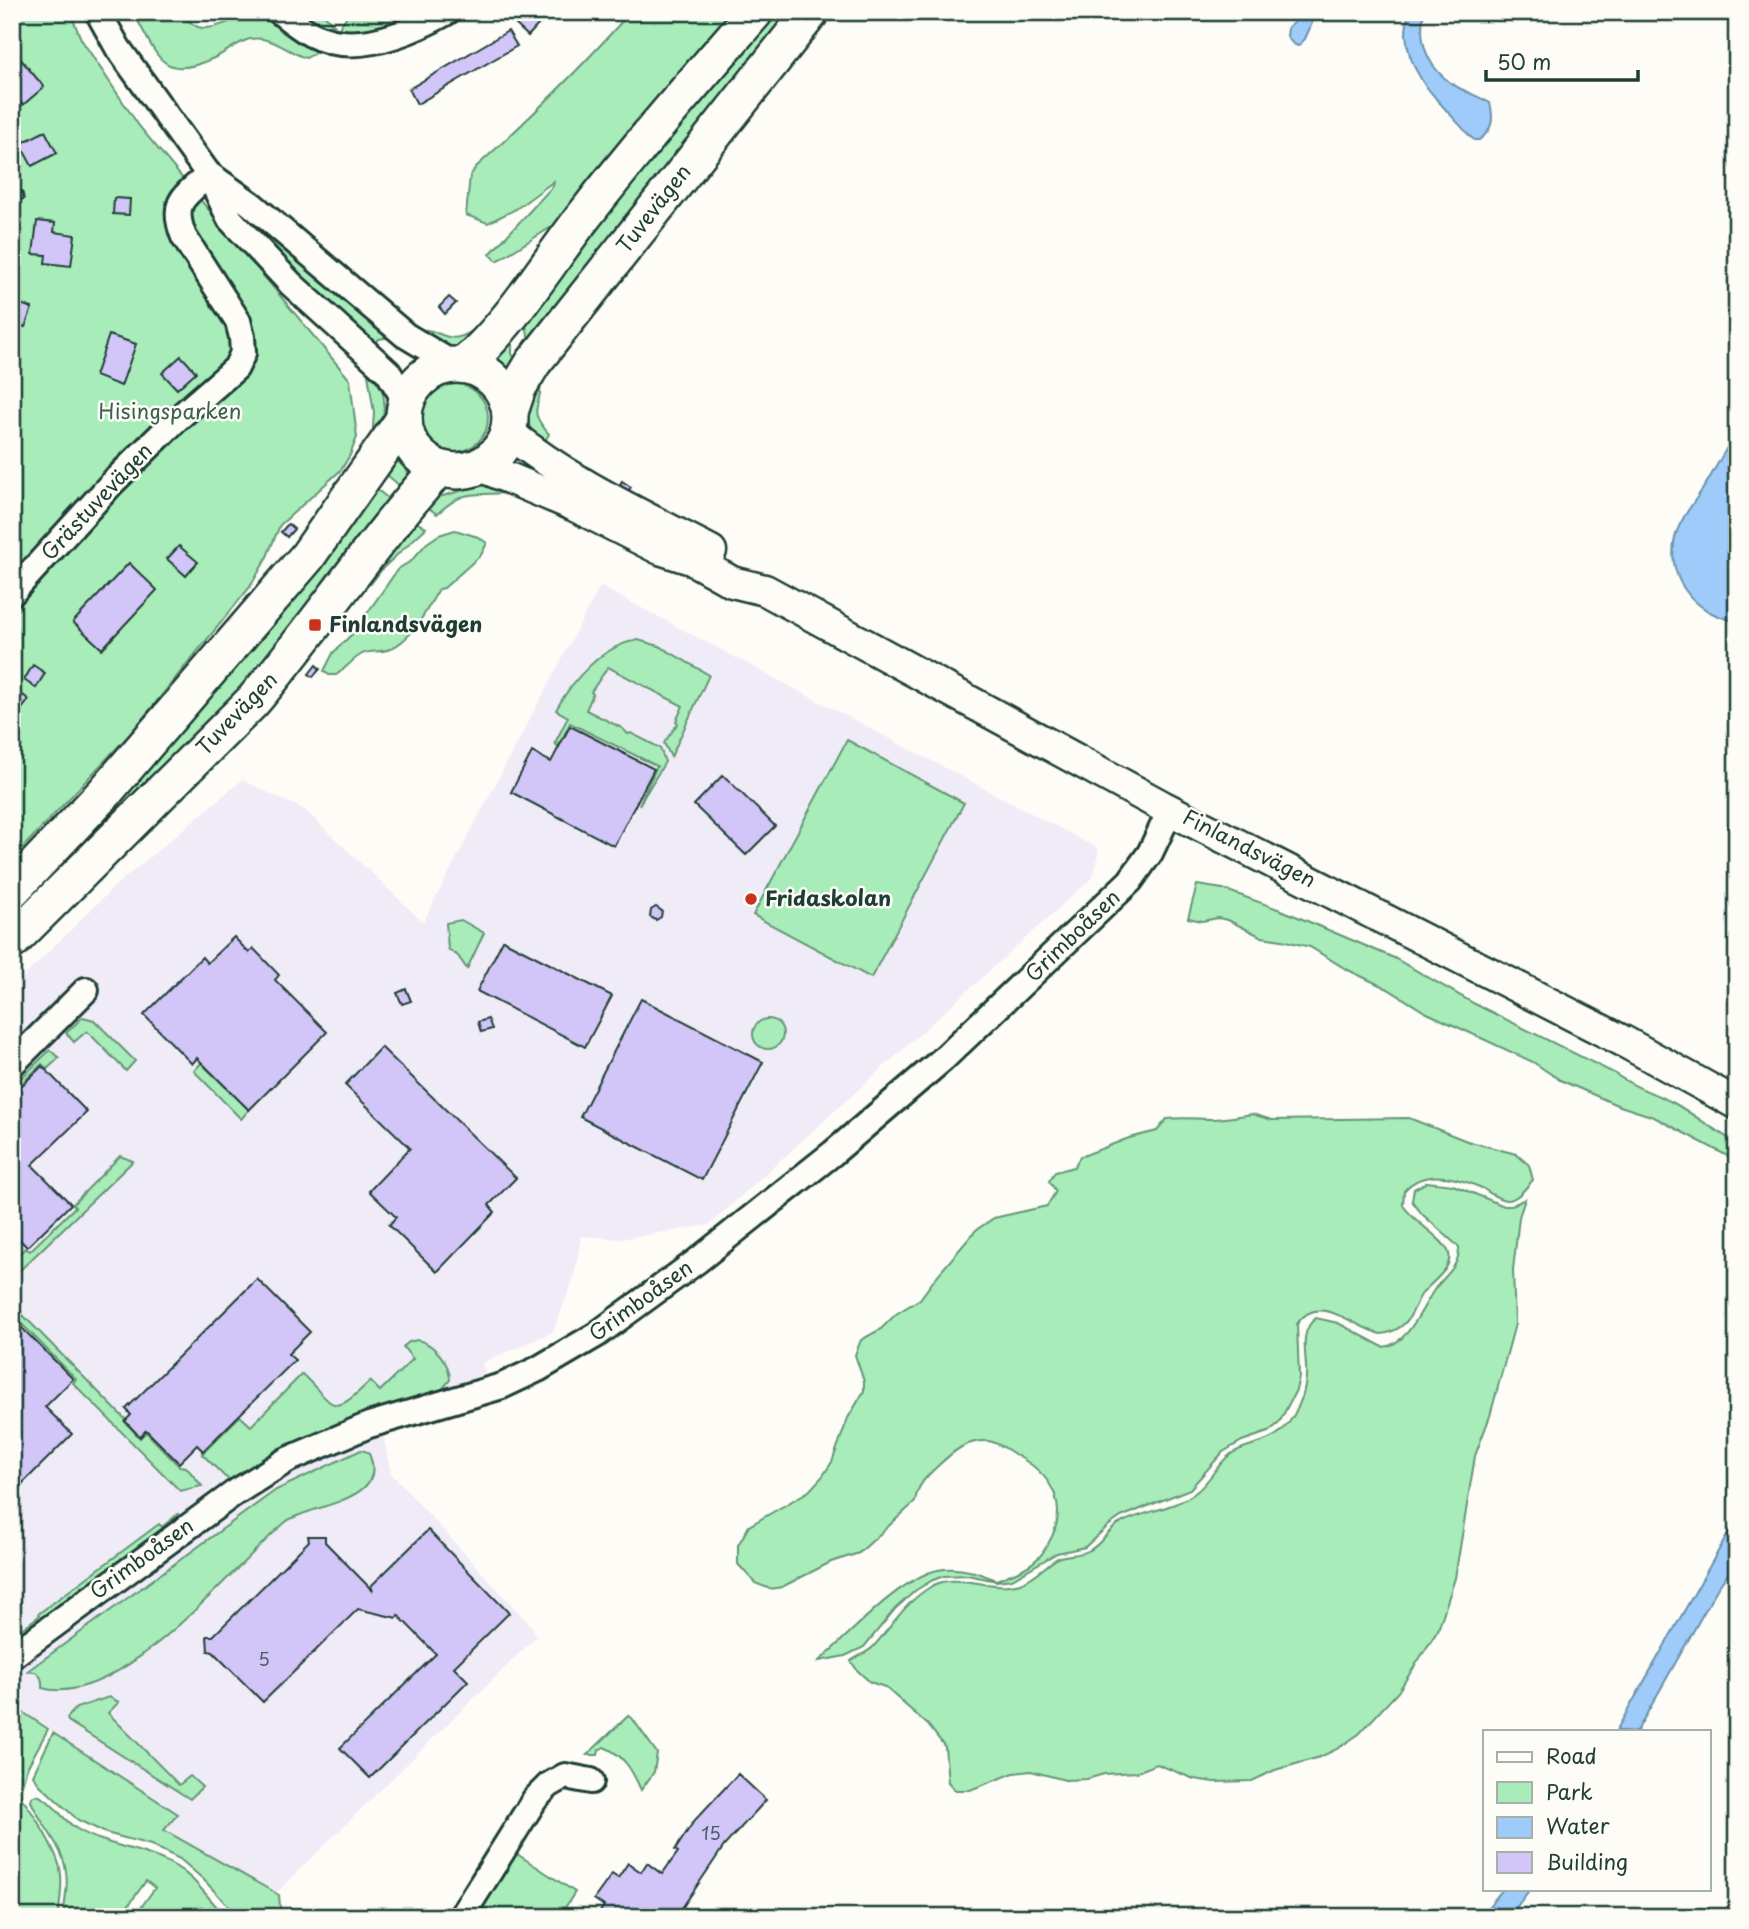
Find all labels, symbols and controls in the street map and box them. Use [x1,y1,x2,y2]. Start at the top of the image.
scale bar [1486,38,1639,82]
text: 50 m [1497,45,1551,77]
street label: Tuvevägen [607,156,698,259]
park label: Hisingsparken [99,394,241,426]
street label: Grästuvevägen [32,435,159,567]
place label: Finlandsvägen [329,607,482,639]
marker: Finlandsvägen [307,617,323,633]
street label: Tuvevägen [187,664,284,762]
street label: Finlandsvägen [1178,800,1322,895]
place label: Fridaskolan [765,881,891,913]
street label: Grimboåsen [1017,881,1126,988]
marker: Fridaskolan [743,891,759,907]
street label: Grimboåsen [581,1251,698,1348]
street label: Grimboåsen [82,1509,199,1606]
house number: 5 [258,1645,270,1672]
legend [1483,1730,1710,1890]
text: Road [1546,1739,1597,1771]
text: Park [1546,1775,1593,1807]
text: Water [1546,1809,1610,1841]
house number: 15 [701,1819,721,1846]
text: Building [1546,1845,1628,1877]

